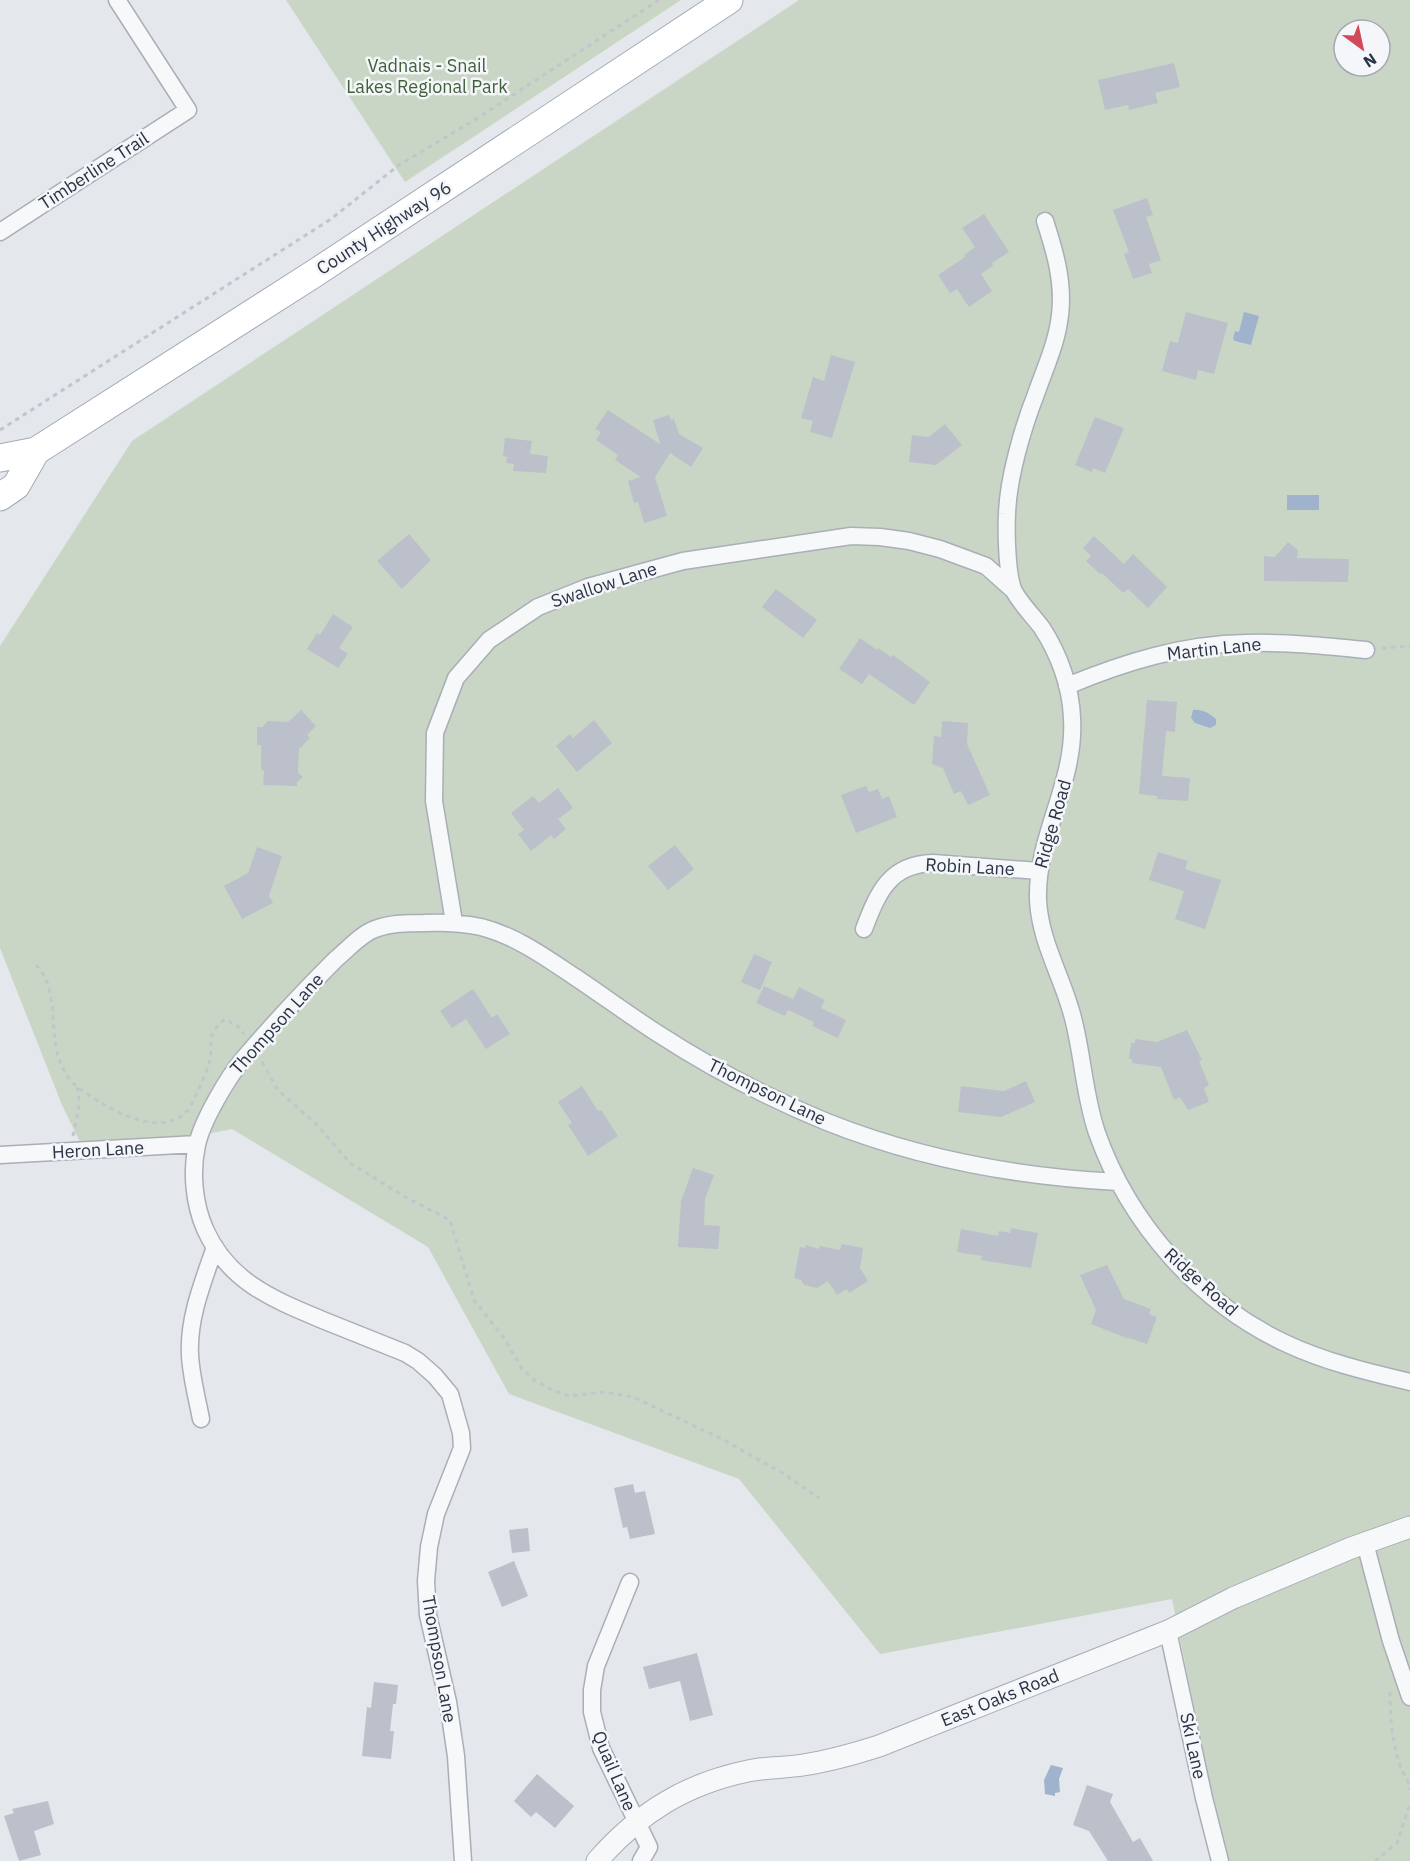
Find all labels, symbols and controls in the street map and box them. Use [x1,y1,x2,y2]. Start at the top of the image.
north arrow [1332,18,1392,78]
text: N [1360,49,1380,72]
park label: Vadnais - Snail Lakes Regional Park [346,54,508,98]
street label: Timberline Trail [35,127,153,215]
street label: County Highway 96 [312,175,455,280]
street label: Swallow Lane [548,557,660,612]
street label: Martin Lane [1166,632,1262,665]
street label: Ridge Road [1029,777,1076,871]
street label: Robin Lane [925,853,1015,880]
street label: Thompson Lane [225,968,328,1079]
street label: Thompson Lane [704,1053,830,1130]
street label: Heron Lane [51,1136,145,1163]
street label: Ridge Road [1160,1243,1243,1321]
street label: Thompson Lane [417,1593,462,1724]
street label: East Oaks Road [937,1663,1062,1732]
street label: Ski Lane [1175,1711,1212,1781]
street label: Quail Lane [587,1727,642,1814]

